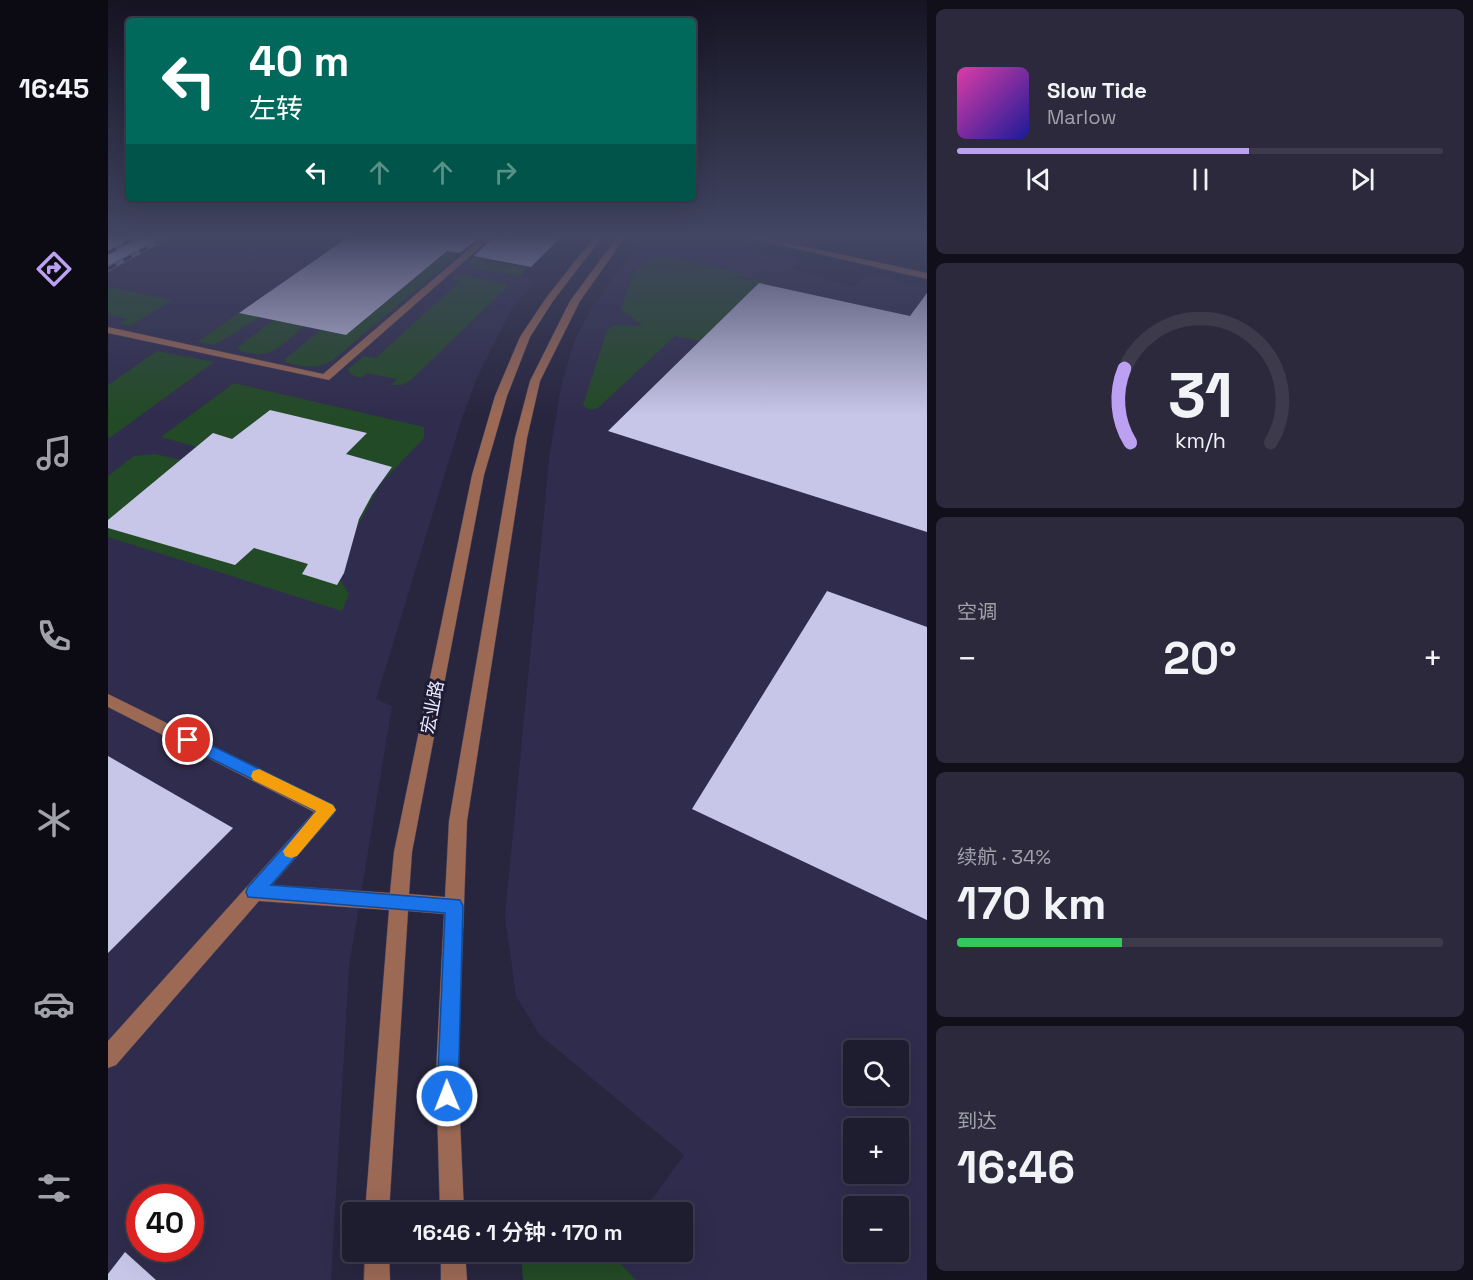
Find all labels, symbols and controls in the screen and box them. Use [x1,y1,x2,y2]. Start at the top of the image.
text: 40 m [249,35,349,88]
icon: left [150,42,228,120]
text: 16:45 [19,71,89,106]
text: Slow Tide [1047,76,1147,104]
text: 左转 [249,91,303,126]
text: Marlow [1047,104,1116,130]
icon: left [300,156,333,189]
icon: ahead [363,156,396,189]
icon: ahead [426,156,459,189]
icon: right [489,156,522,189]
icon: previous [1022,163,1055,196]
icon: pause [1184,163,1217,196]
icon: next [1346,163,1379,196]
icon: directions [33,248,75,290]
text: 31 [1167,356,1233,435]
text: km/h [1174,427,1226,454]
icon: music [33,432,75,474]
text: 空调 [957,599,997,625]
icon: phone [33,615,75,657]
text: 20° [1163,630,1237,687]
text: − [957,638,977,680]
text: + [1423,638,1443,680]
street label: 宏业路 [416,678,448,736]
pin [162,714,213,765]
icon: arrive [171,723,204,756]
icon: climate [33,799,75,841]
text: 续航 · 34% [957,844,1051,870]
text: 170 km [957,875,1107,932]
icon: car [33,983,75,1025]
map controls [843,1040,909,1262]
button: search [843,1040,909,1106]
position arrow [415,1064,479,1128]
text: 到达 [957,1108,997,1134]
button: + [843,1118,909,1184]
text: 16:46 [957,1139,1075,1196]
icon: filters [33,1167,75,1209]
speed limit sign: 40 [126,1184,204,1262]
button: − [843,1196,909,1262]
text: 16:46 · 1 分钟 · 170 m [413,1218,622,1246]

